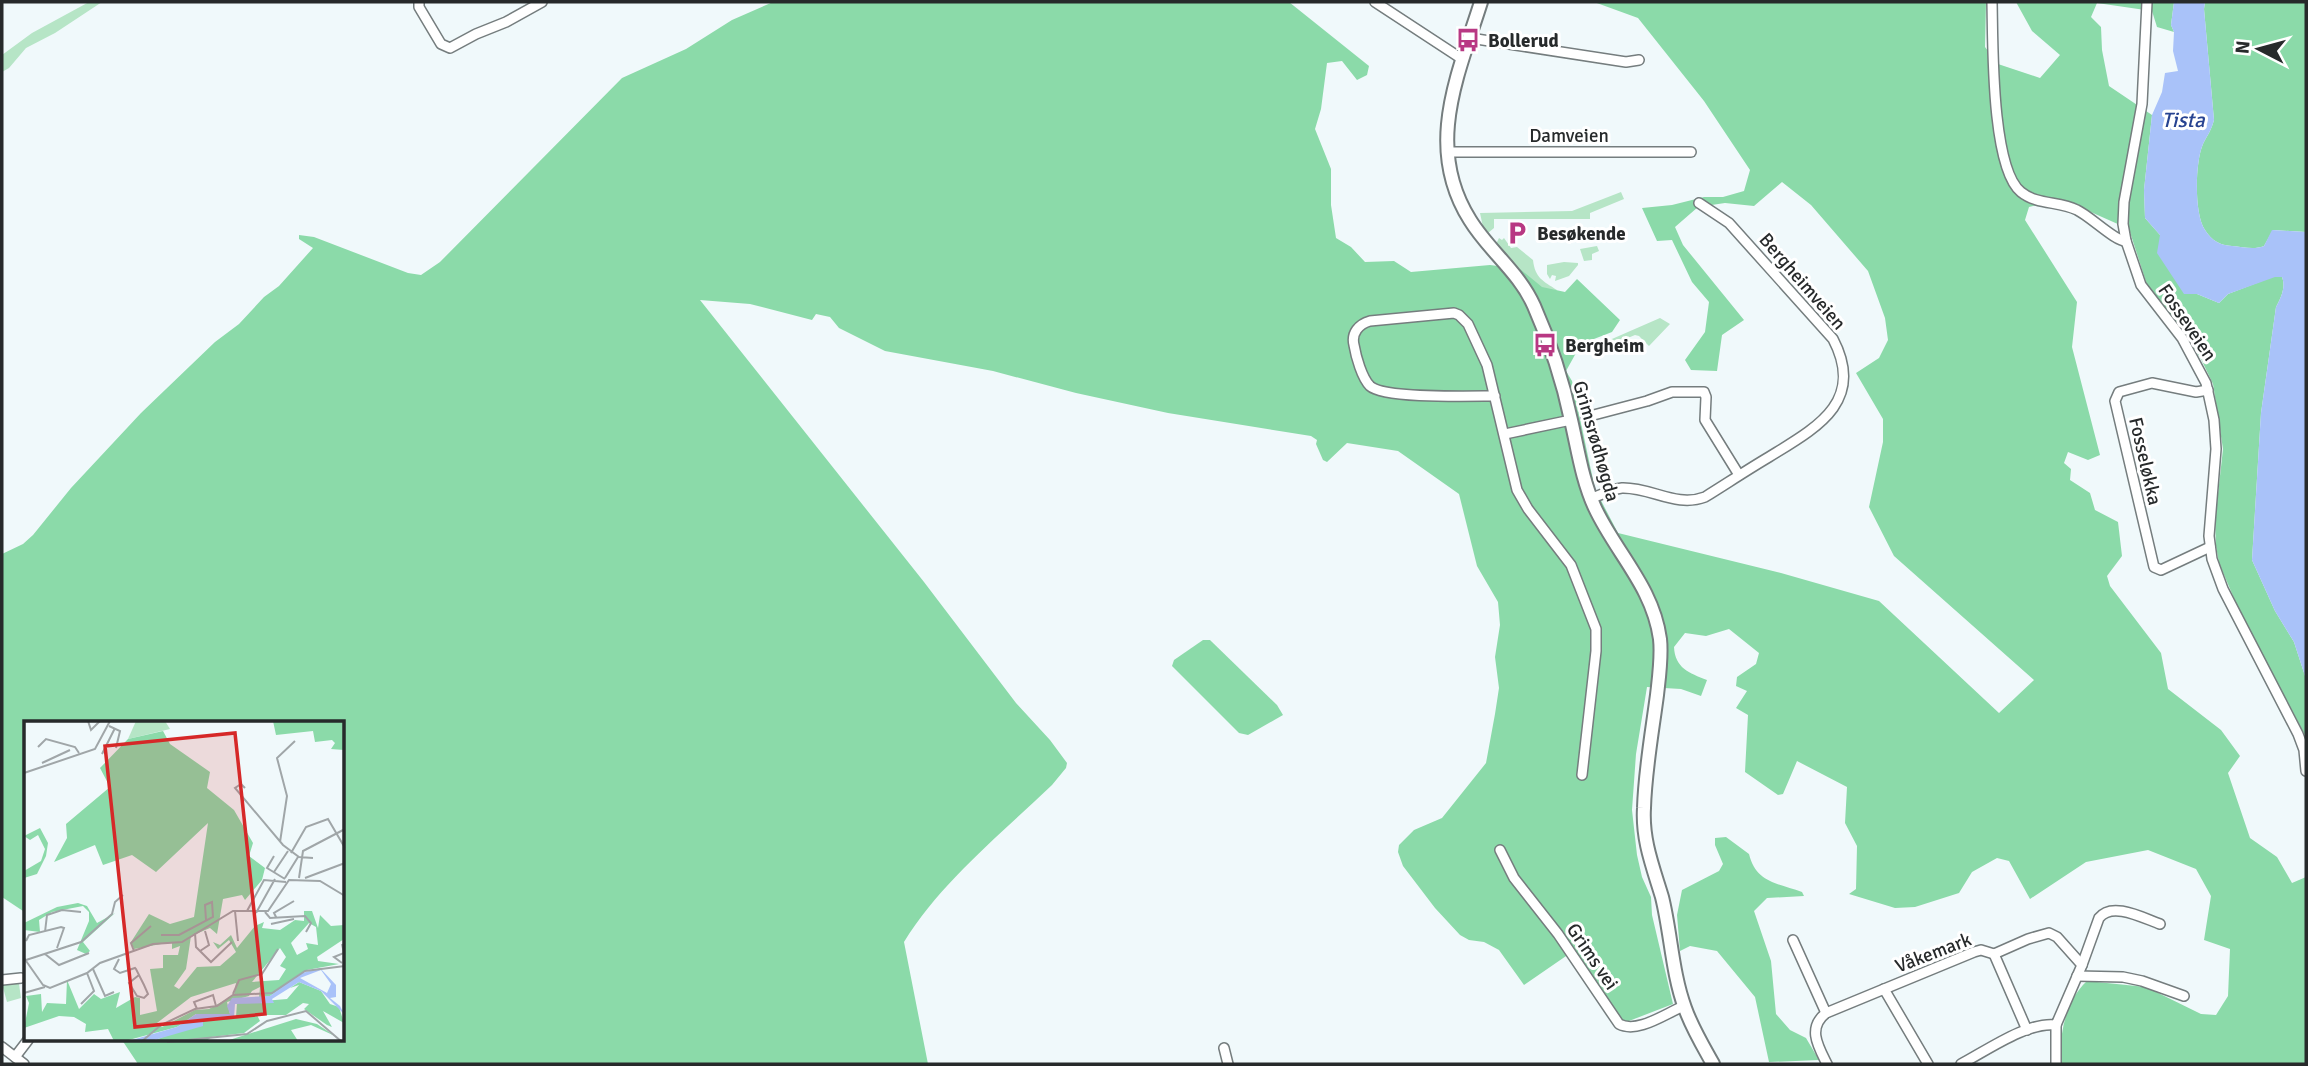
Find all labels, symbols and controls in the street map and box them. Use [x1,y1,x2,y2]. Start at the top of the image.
north arrow [2224,14,2294,84]
bus stop icon: Bollerud [1454,26,1482,54]
place label: Bollerud [1488,29,1559,53]
text: N [2230,40,2256,55]
water label: Tista [2161,107,2206,133]
street label: Damveien [1529,124,1609,148]
parking icon: Besøkende [1503,219,1531,247]
place label: Besøkende [1537,222,1626,246]
street label: Bergheimveien [1754,228,1851,335]
street label: Fosseveien [2153,279,2222,366]
bus stop icon: Bergheim [1531,331,1559,359]
place label: Bergheim [1565,334,1644,358]
street label: Grimsrødhøgda [1567,378,1625,505]
street label: Fosseløkka [2123,415,2167,508]
inset map [24,721,345,1042]
street label: Grims vei [1561,919,1623,995]
street label: Våkemark [1892,927,1975,978]

